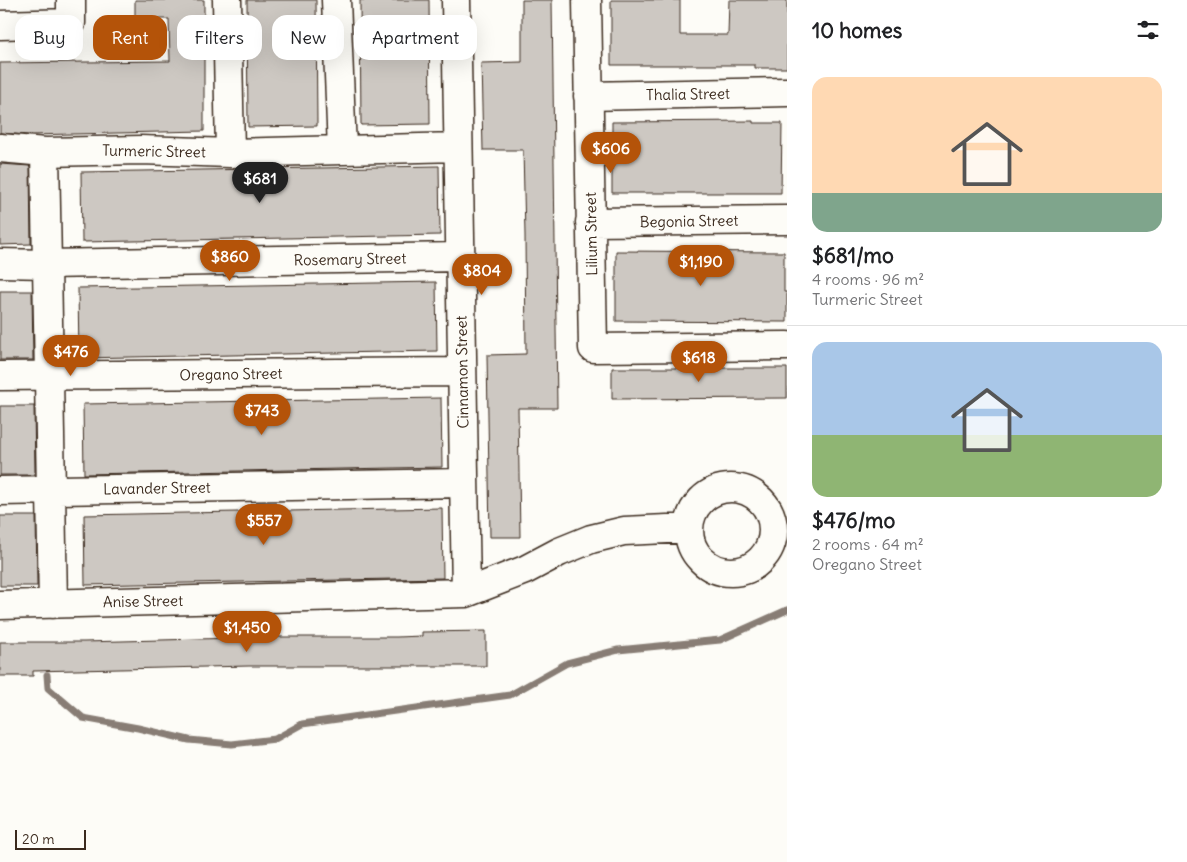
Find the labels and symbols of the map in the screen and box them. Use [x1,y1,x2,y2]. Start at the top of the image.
street label: Thalia Street [646,84,730,104]
pin: $606 [581,132,641,174]
street label: Turmeric Street [102,141,206,161]
pin: $681 [230,162,290,204]
street label: Lilium Street [581,192,601,276]
street label: Begonia Street [639,211,739,231]
pin: $860 [200,240,260,282]
pin: $1,190 [660,244,742,287]
street label: Rosemary Street [293,249,407,269]
pin: $804 [452,254,512,296]
street label: Cinnamon Street [452,315,472,429]
pin: $476 [41,334,101,377]
pin: $618 [669,340,729,383]
street label: Oregano Street [179,364,283,384]
pin: $743 [232,394,292,436]
street label: Lavander Street [103,478,211,498]
pin: $557 [234,504,294,546]
street label: Anise Street [103,591,183,611]
pin: $1,450 [206,610,288,653]
scale bar [15,827,86,850]

